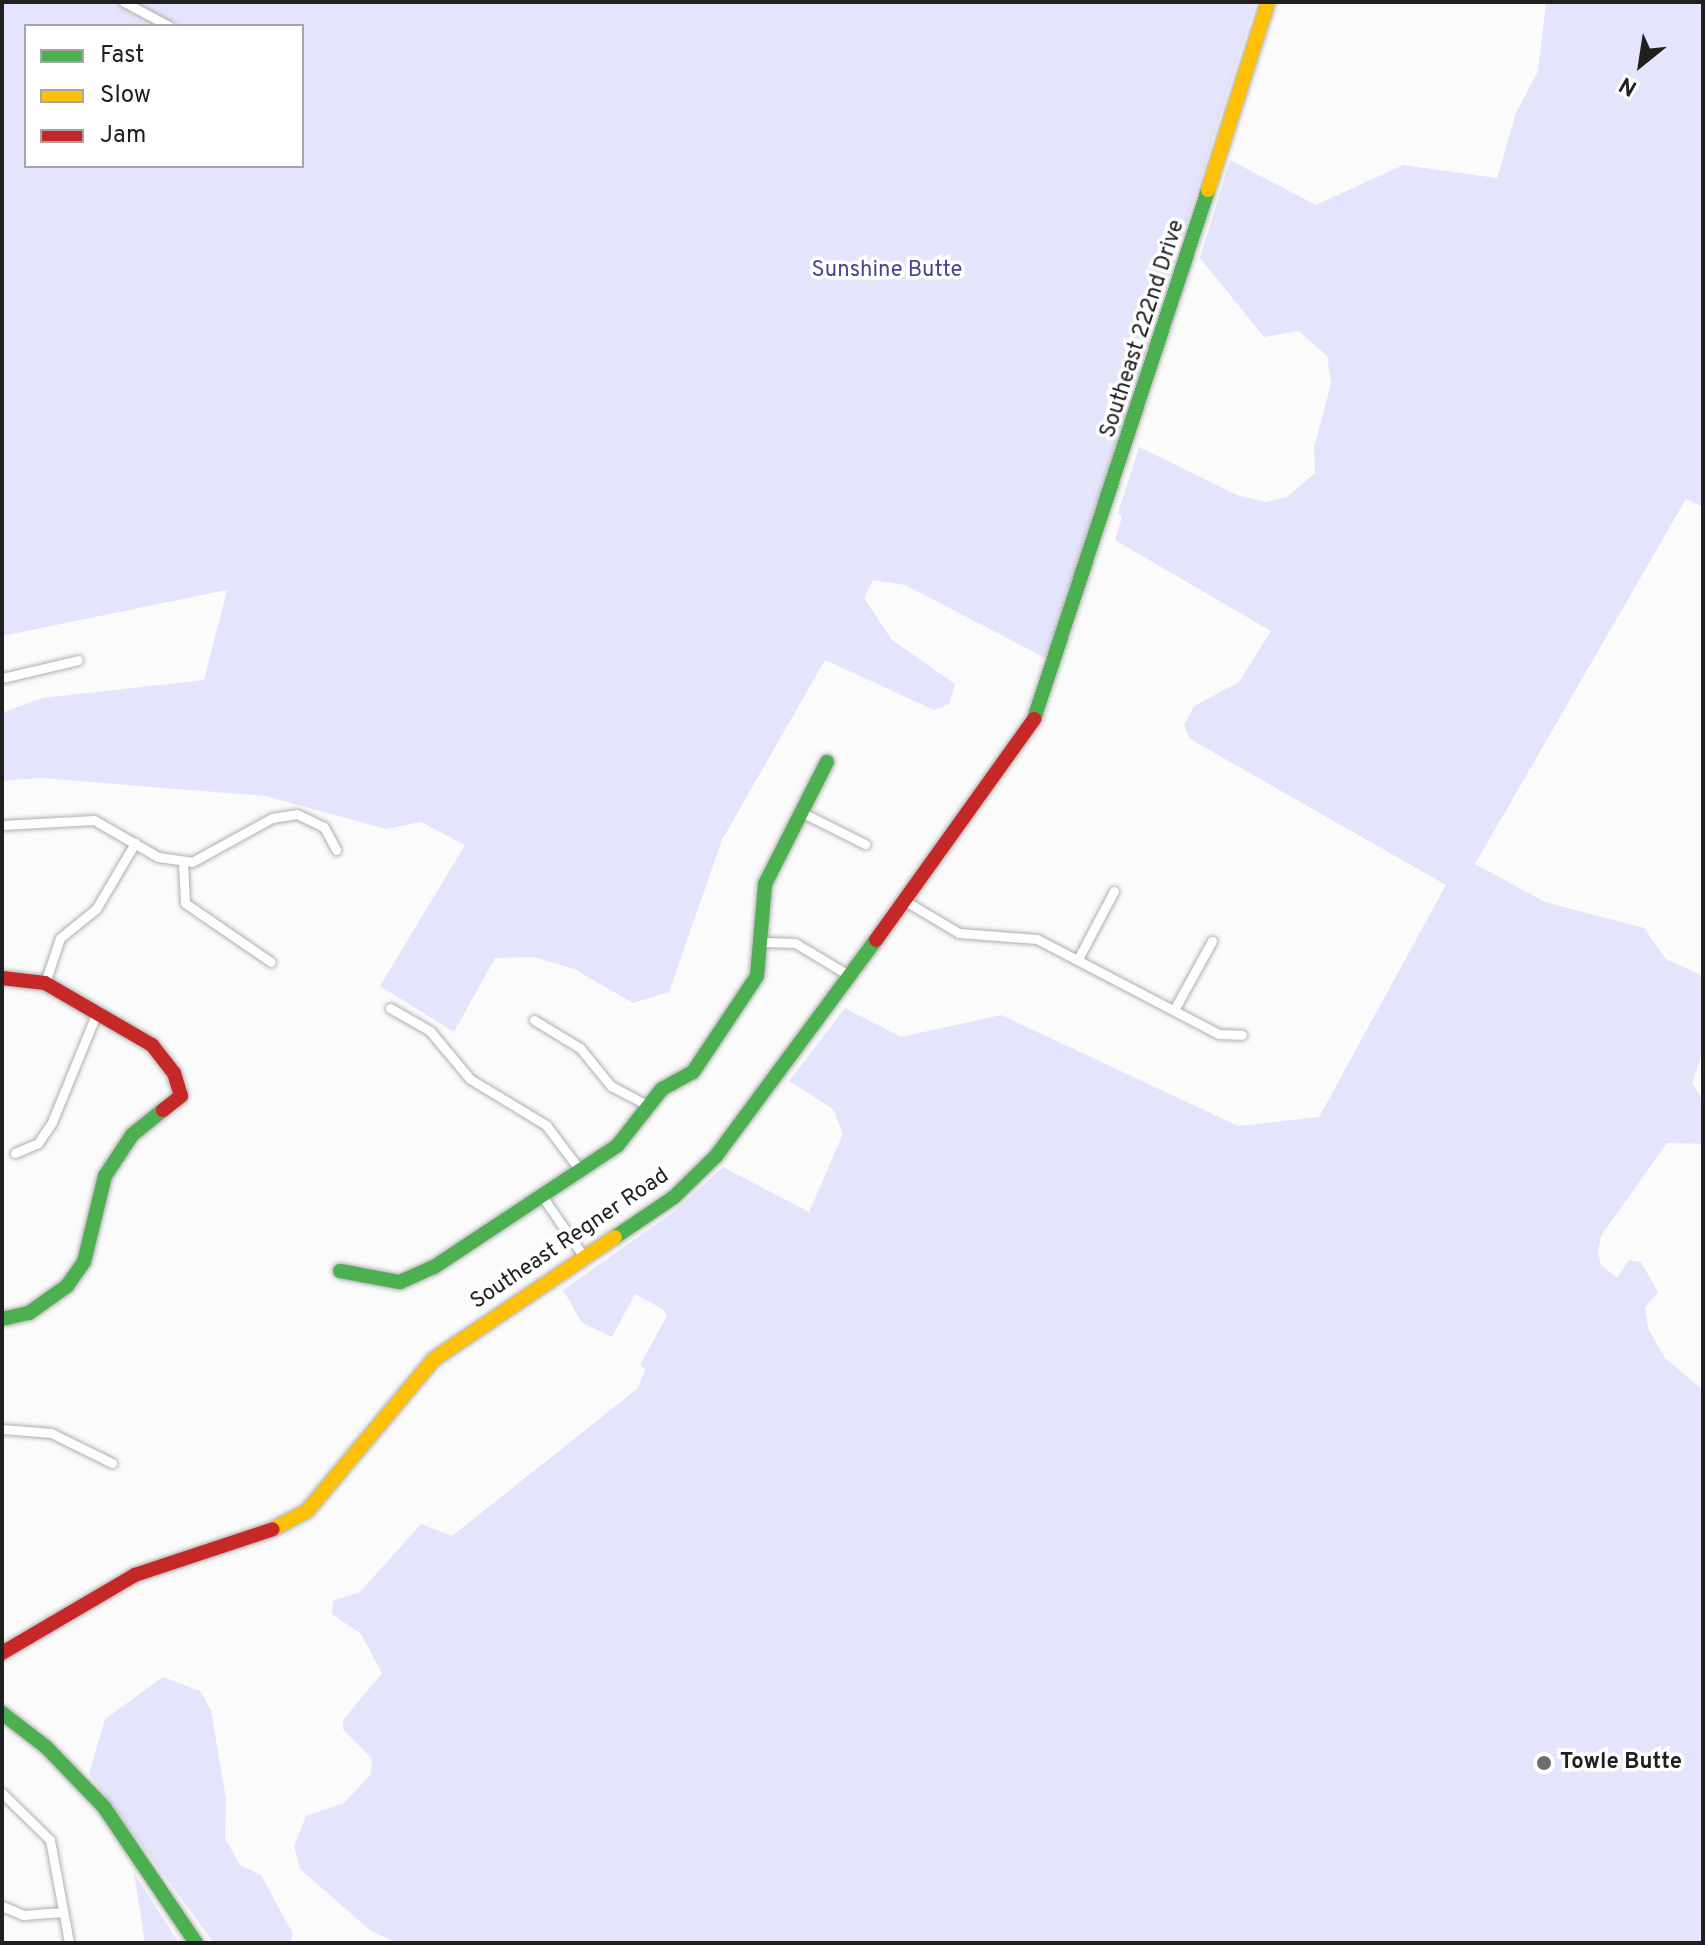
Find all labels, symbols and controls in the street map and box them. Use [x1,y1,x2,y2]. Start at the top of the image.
legend [24,24,304,168]
north arrow [1601,24,1681,104]
text: Fast [100,41,144,71]
text: N [1615,70,1642,101]
text: Slow [100,81,151,111]
text: Jam [100,121,146,151]
street label: Southeast 222nd Drive [1095,217,1191,441]
park label: Sunshine Butte [812,258,962,284]
street label: Southeast Regner Road [466,1163,674,1315]
place label: Towle Butte [1560,1750,1682,1776]
marker: Towle Butte [1535,1754,1553,1772]

